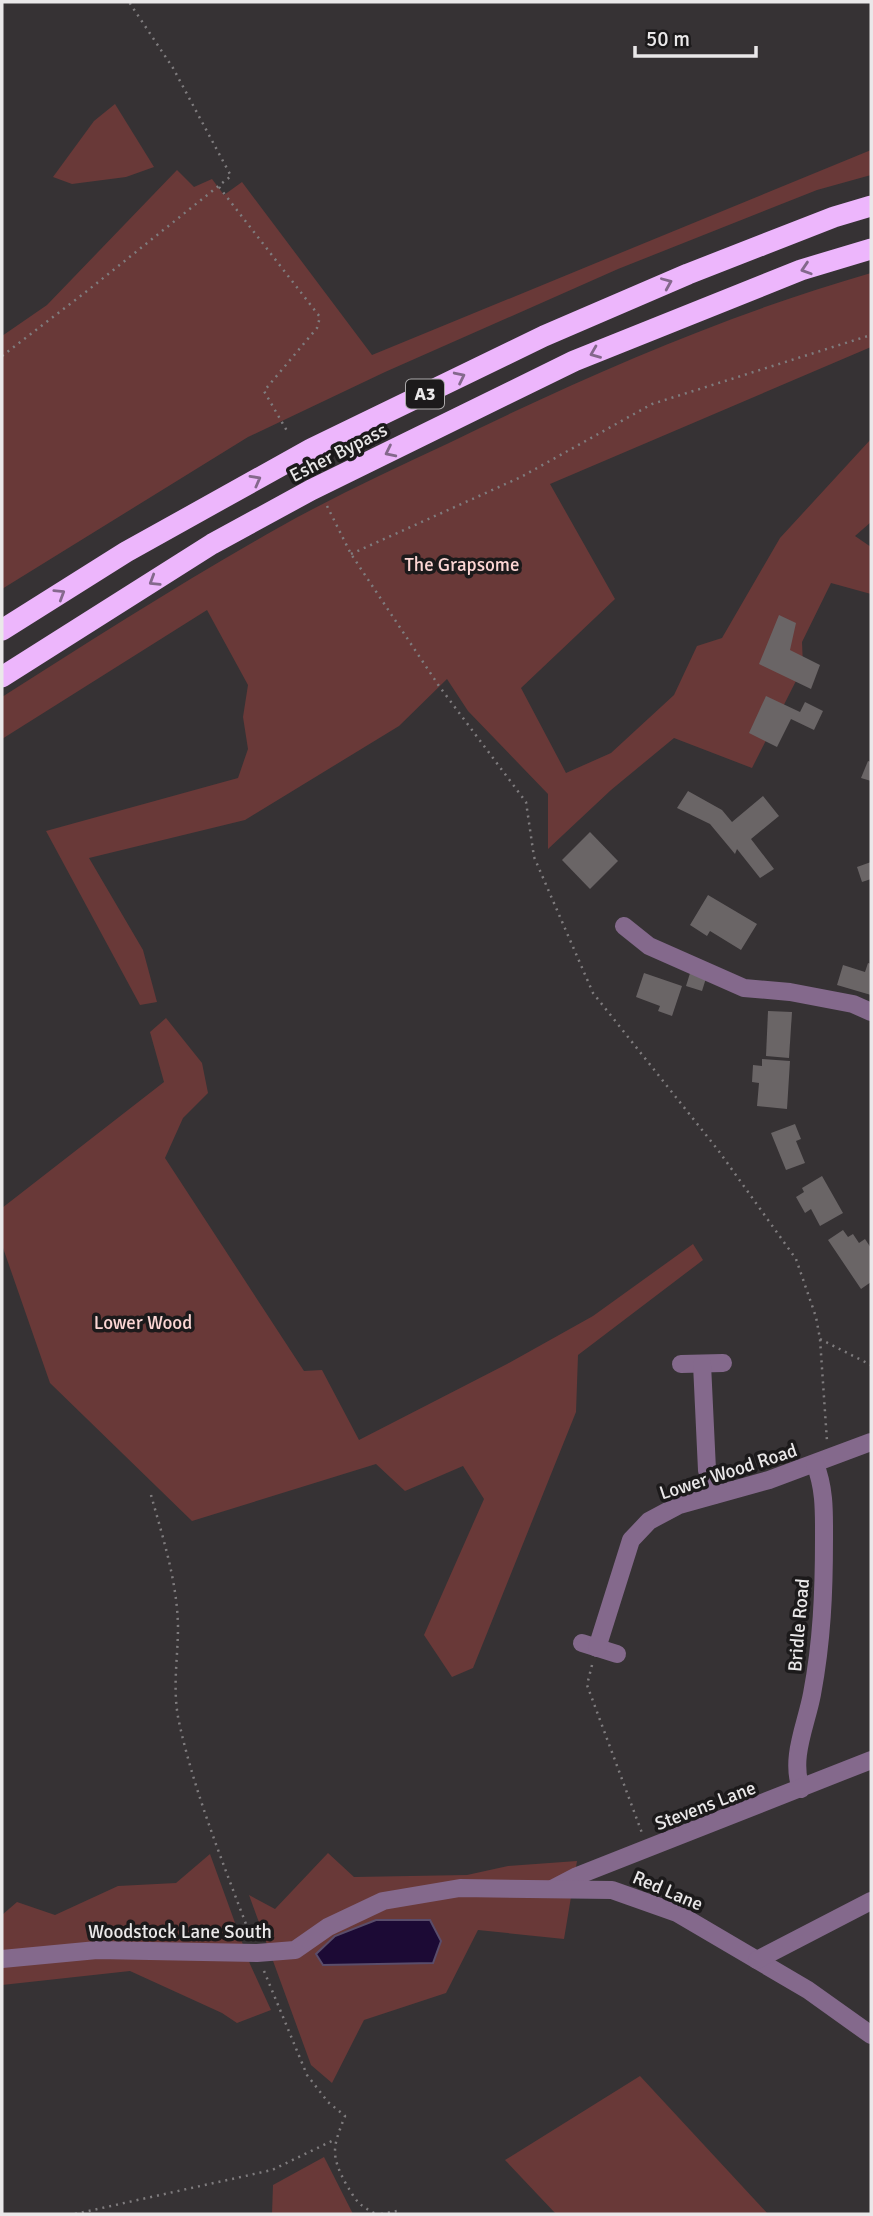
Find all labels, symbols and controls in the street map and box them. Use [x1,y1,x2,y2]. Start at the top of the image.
scale bar [635,14,756,58]
text: 50 m [646,26,690,52]
one-way arrow [800,261,813,275]
one-way arrow [659,277,672,291]
one-way arrow [589,345,602,359]
one-way arrow [453,371,465,385]
road number: A3 [406,380,444,408]
street label: Esher Bypass [286,418,391,488]
one-way arrow [385,443,397,457]
one-way arrow [249,475,262,488]
park label: The Grapsome [404,553,520,577]
one-way arrow [149,572,162,585]
one-way arrow [52,589,65,602]
park label: Lower Wood [94,1311,192,1335]
street label: Lower Wood Road [656,1438,800,1506]
street label: Bridle Road [783,1577,815,1673]
street label: Stevens Lane [651,1776,759,1836]
street label: Red Lane [629,1865,706,1916]
street label: Woodstock Lane South [88,1920,272,1944]

